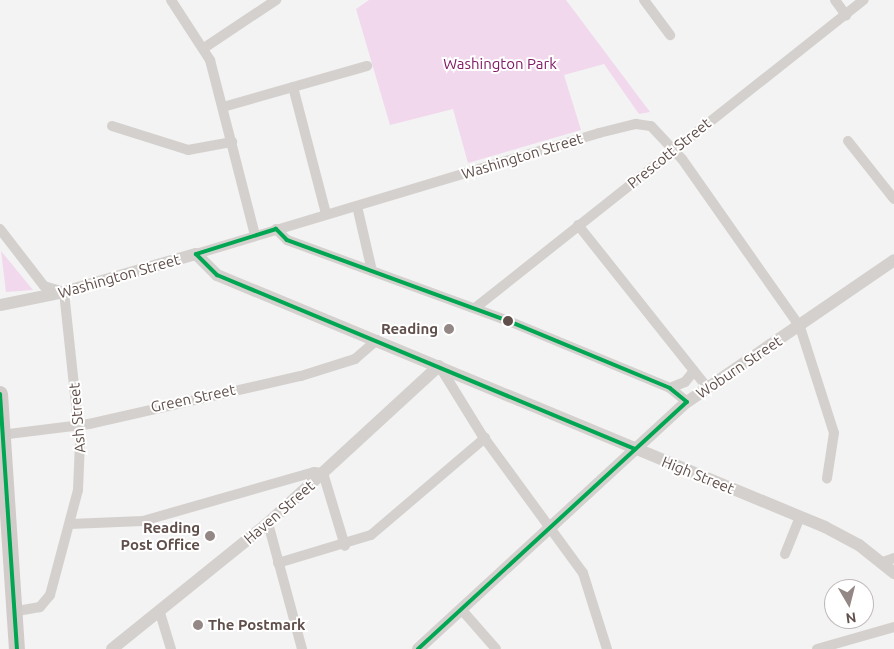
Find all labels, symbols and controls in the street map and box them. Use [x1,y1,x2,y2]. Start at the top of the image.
park label: Washington Park [443,55,557,73]
street label: Prescott Street [624,114,714,192]
street label: Washington Street [459,129,585,183]
street label: Washington Street [56,250,182,302]
unlabelled marker [503,316,513,326]
place label: Reading [381,320,438,338]
marker: Reading [442,322,456,336]
street label: Woburn Street [693,332,785,402]
street label: Green Street [149,380,237,416]
street label: Ash Street [65,382,89,454]
street label: High Street [659,452,737,498]
street label: Haven Street [240,476,318,548]
place label: Reading Post Office [121,518,200,553]
marker: Reading Post Office [204,530,216,542]
north arrow [824,579,874,629]
text: N [845,609,857,627]
place label: The Postmark [208,616,305,634]
marker: The Postmark [192,619,204,631]

